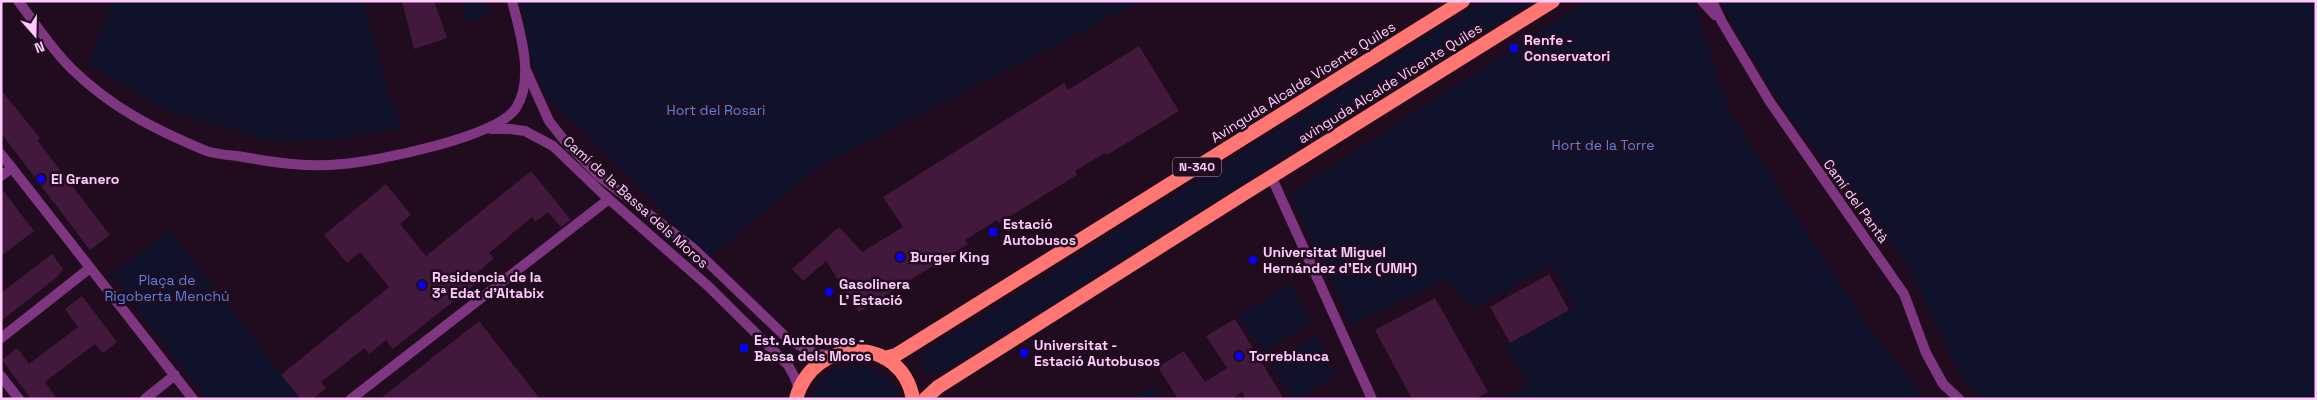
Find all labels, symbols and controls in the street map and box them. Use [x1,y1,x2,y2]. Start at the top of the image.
north arrow [10,10,60,60]
street label: Avinguda Alcalde Vicente Quiles [1207,17,1399,147]
street label: avinguda Alcalde Vicente Quiles [1295,19,1485,147]
place label: Renfe - Conservatori [1524,31,1610,65]
text: N [32,37,47,57]
marker: Renfe - Conservatori [1508,42,1520,54]
park label: Hort del Rosari [666,101,766,119]
street label: Camí de la Bassa dels Moros [560,132,712,272]
park label: Hort de la Torre [1552,136,1654,154]
street label: Camí del Pantà [1819,155,1893,247]
road number: N-340 [1173,158,1221,176]
place label: El Granero [51,170,119,188]
marker: El Granero [35,173,47,185]
place label: Estació Autobusos [1003,215,1076,249]
marker: Estació Autobusos [987,226,999,238]
place label: Universitat Miguel Hernández d'Elx (UMH) [1263,243,1417,277]
place label: Burger King [910,248,989,266]
marker: Burger King [894,251,906,263]
marker: Universitat Miguel Hernández d'Elx (UMH) [1247,254,1259,266]
place label: Residencia de la 3ª Edat d'Altabix [432,268,544,302]
park label: Plaça de Rigoberta Menchú [105,271,229,305]
place label: Gasolinera L' Estació [839,275,910,309]
marker: Residencia de la 3ª Edat d'Altabix [416,279,428,291]
marker: Gasolinera L' Estació [823,286,835,298]
place label: Est. Autobusos - Bassa dels Moros [754,331,871,365]
place label: Universitat - Estació Autobusos [1034,336,1160,370]
marker: Est. Autobusos - Bassa dels Moros [738,342,750,354]
marker: Universitat - Estació Autobusos [1018,347,1030,359]
place label: Torreblanca [1249,347,1329,365]
marker: Torreblanca [1233,350,1245,362]

